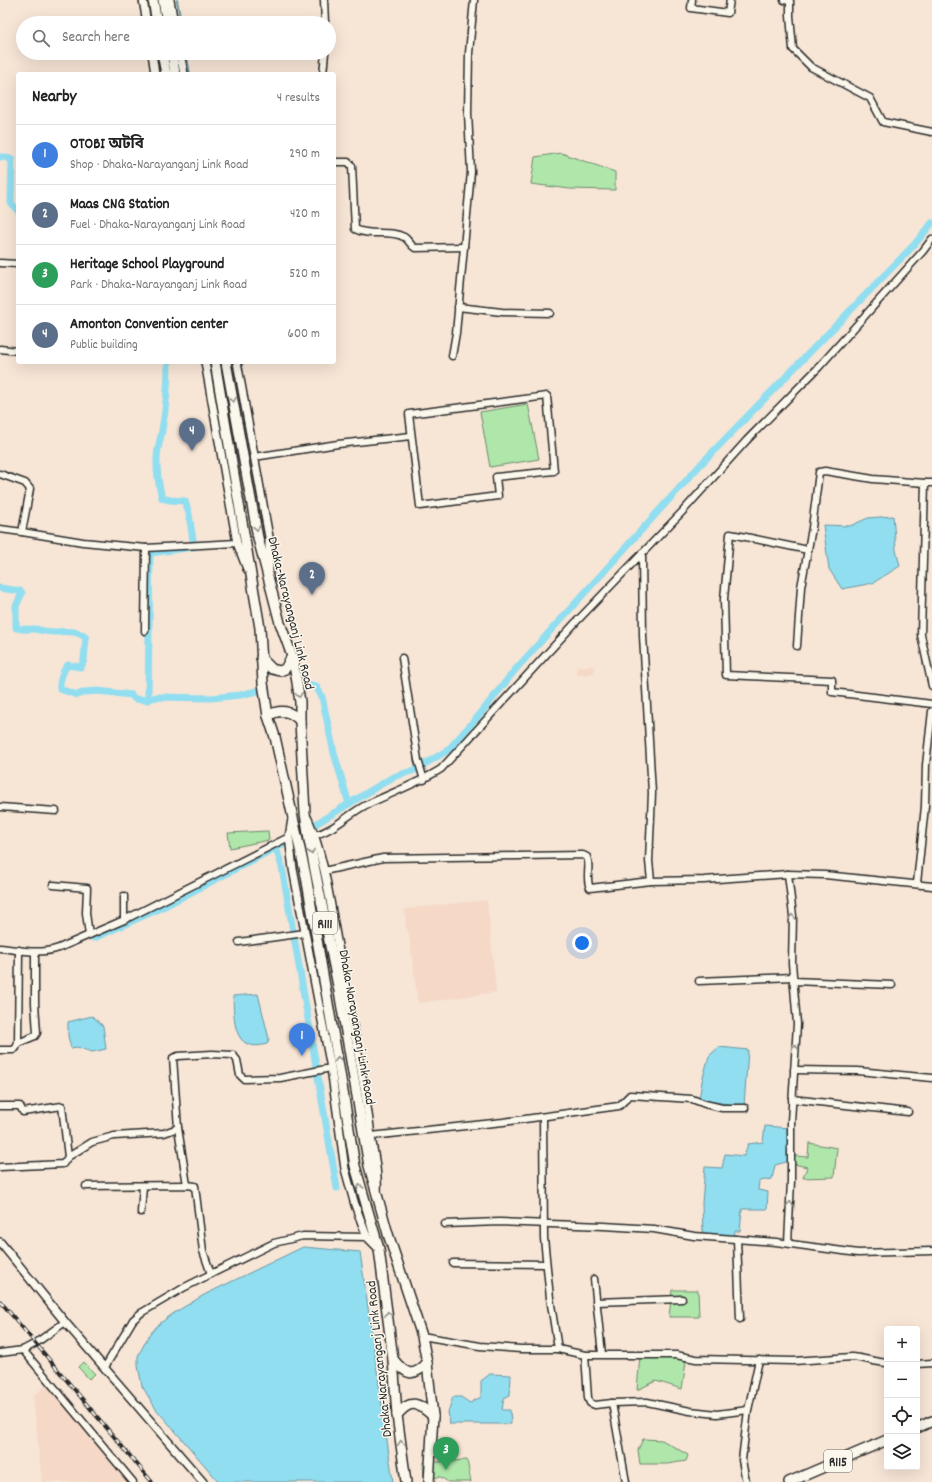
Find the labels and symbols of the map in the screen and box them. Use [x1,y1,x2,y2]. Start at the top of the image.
one-way arrow [228,397,237,403]
pin: 4 [179,418,205,451]
one-way arrow [252,525,260,531]
street label: Dhaka-Narayanganj Link Road [261,535,319,692]
pin: 2 [299,562,325,595]
one-way arrow [294,692,303,698]
one-way arrow [306,849,315,855]
road number: R111 [313,912,337,934]
one-way arrow [788,914,797,920]
your location [572,933,592,953]
street label: Dhaka-Narayanganj Link Road [333,948,380,1106]
pin: 1 [289,1023,315,1056]
one-way arrow [791,1044,800,1050]
one-way arrow [334,1056,343,1063]
one-way arrow [357,1184,365,1191]
one-way arrow [786,1201,794,1207]
street label: Dhaka-Narayanganj Link Road [362,1280,398,1438]
one-way arrow [384,1311,393,1317]
pin: 3 [433,1437,459,1470]
one-way arrow [397,1440,406,1446]
road number: R115 [824,1450,852,1472]

